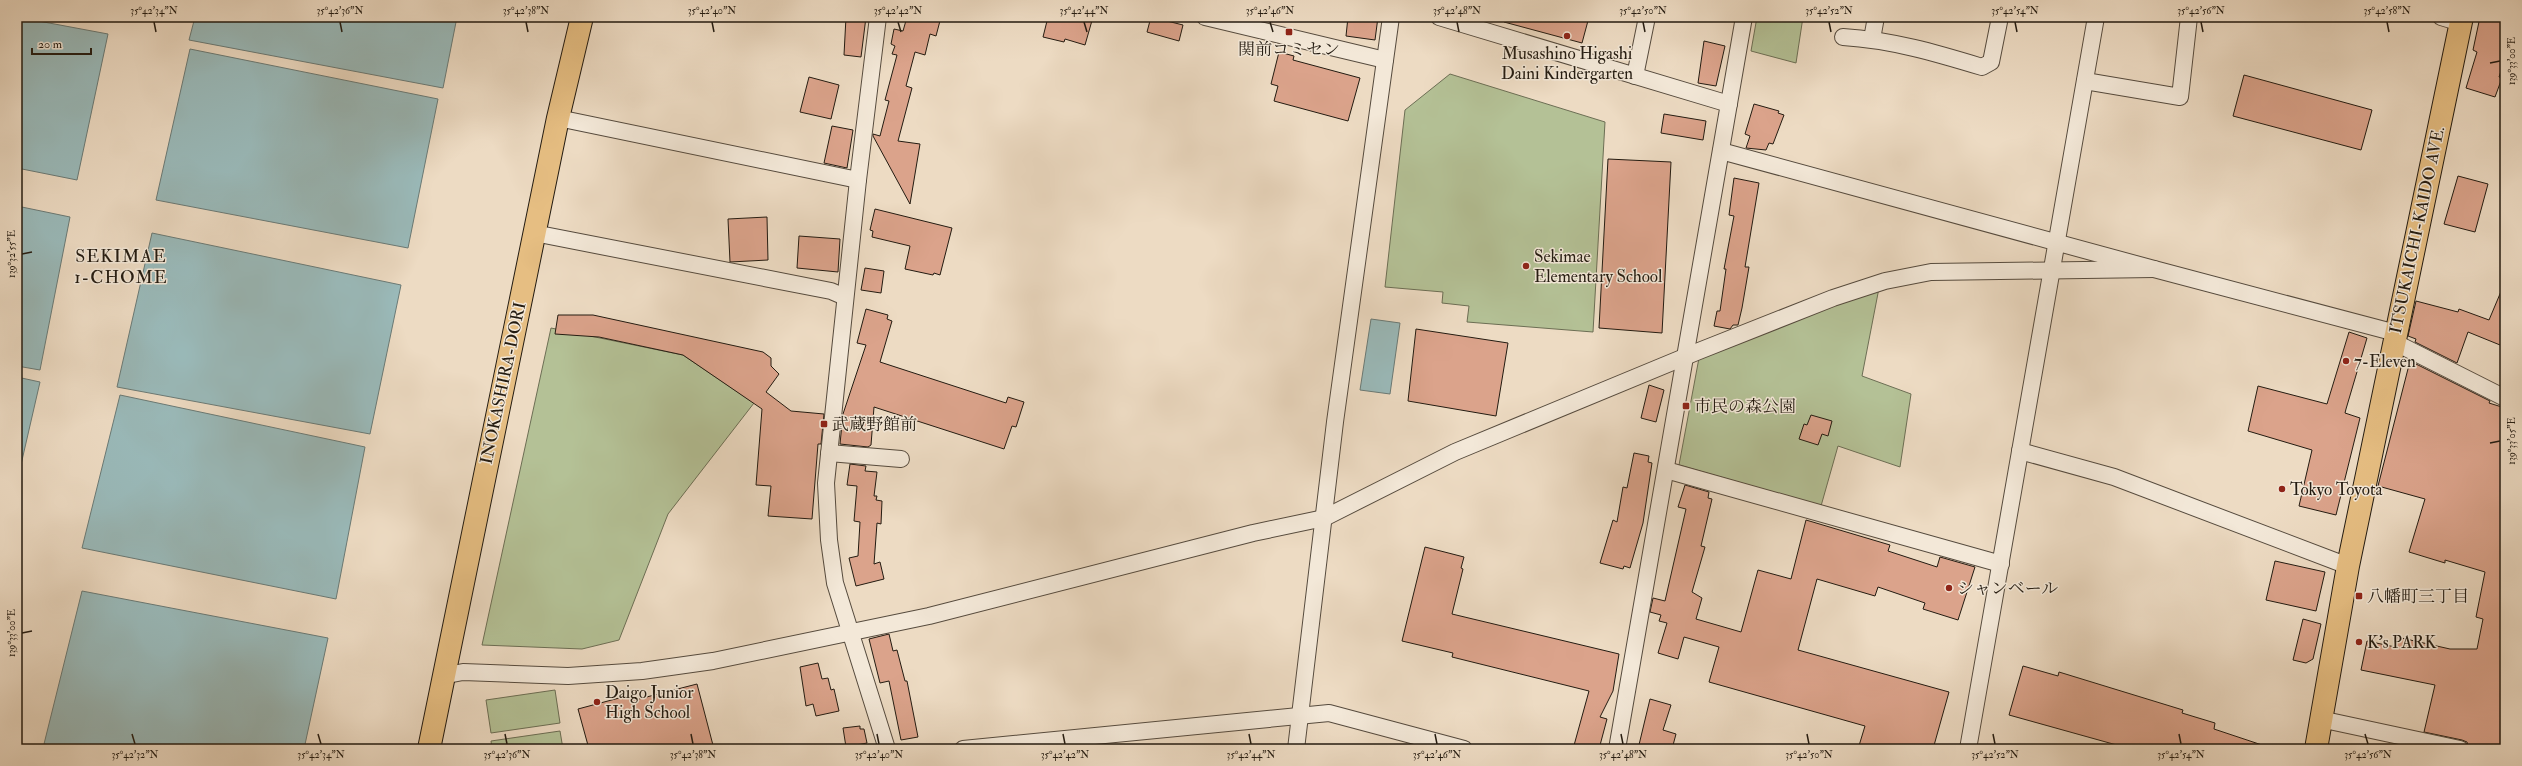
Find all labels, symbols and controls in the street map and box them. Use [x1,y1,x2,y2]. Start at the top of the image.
text: 35°42'34"N [130,5,178,17]
text: 35°42'36"N [317,5,364,17]
text: 35°42'38"N [503,5,549,17]
text: 35°42'40"N [688,5,736,17]
text: 35°42'42"N [874,5,922,17]
text: 35°42'44"N [1060,5,1108,17]
text: 35°42'46"N [1246,5,1294,17]
text: 35°42'48"N [1433,5,1481,17]
text: 35°42'50"N [1619,5,1667,17]
text: 35°42'52"N [1805,5,1853,17]
text: 35°42'54"N [1991,5,2039,17]
text: 35°42'56"N [2177,5,2225,17]
text: 35°42'58"N [2363,5,2411,17]
marker: 関前コミセン [1284,27,1294,37]
scale bar [32,30,91,56]
marker: Musashino Higashi Daini Kindergarten [1562,31,1572,41]
text: 20 m [38,37,63,52]
text: 139°33'00"E [2506,37,2518,85]
place label: 関前コミセン [1238,39,1340,60]
place label: Musashino Higashi Daini Kindergarten [1501,43,1633,84]
street label: ITSUKAICHI-KAIDO AVE. [2385,125,2449,335]
text: 139°32'55"E [6,230,18,278]
district label: SEKIMAE 1-CHOME [74,245,168,289]
place label: Sekimae Elementary School [1534,246,1663,288]
marker: Sekimae Elementary School [1521,261,1531,271]
street label: INOKASHIRA-DORI [476,300,530,466]
place label: 7-Eleven [2354,351,2416,372]
marker: 7-Eleven [2341,356,2351,366]
place label: 市民の森公園 [1694,396,1796,417]
marker: 市民の森公園 [1681,401,1691,411]
place label: 武蔵野館前 [832,414,917,435]
text: 139°33'05"E [2506,417,2518,465]
marker: 武蔵野館前 [819,419,829,429]
place label: Tokyo Toyota [2290,479,2383,501]
marker: Tokyo Toyota [2277,484,2287,494]
place label: シャンベール [1957,578,2058,599]
marker: シャンベール [1944,583,1954,593]
place label: 八幡町三丁目 [2367,586,2469,607]
marker: 八幡町三丁目 [2354,591,2364,601]
text: 139°33'00"E [6,609,18,657]
place label: K's PARK [2367,632,2437,653]
marker: K's PARK [2354,637,2364,647]
place label: Daigo Junior High School [605,682,694,723]
marker: Daigo Junior High School [592,697,602,707]
text: 35°42'32"N [111,749,159,761]
text: 35°42'34"N [297,749,345,761]
text: 35°42'36"N [484,749,531,761]
text: 35°42'38"N [670,749,716,761]
text: 35°42'40"N [855,749,903,761]
text: 35°42'42"N [1041,749,1089,761]
text: 35°42'44"N [1227,749,1275,761]
text: 35°42'46"N [1413,749,1461,761]
text: 35°42'48"N [1599,749,1647,761]
text: 35°42'50"N [1785,749,1833,761]
text: 35°42'52"N [1971,749,2019,761]
text: 35°42'54"N [2157,749,2205,761]
text: 35°42'56"N [2344,749,2392,761]

